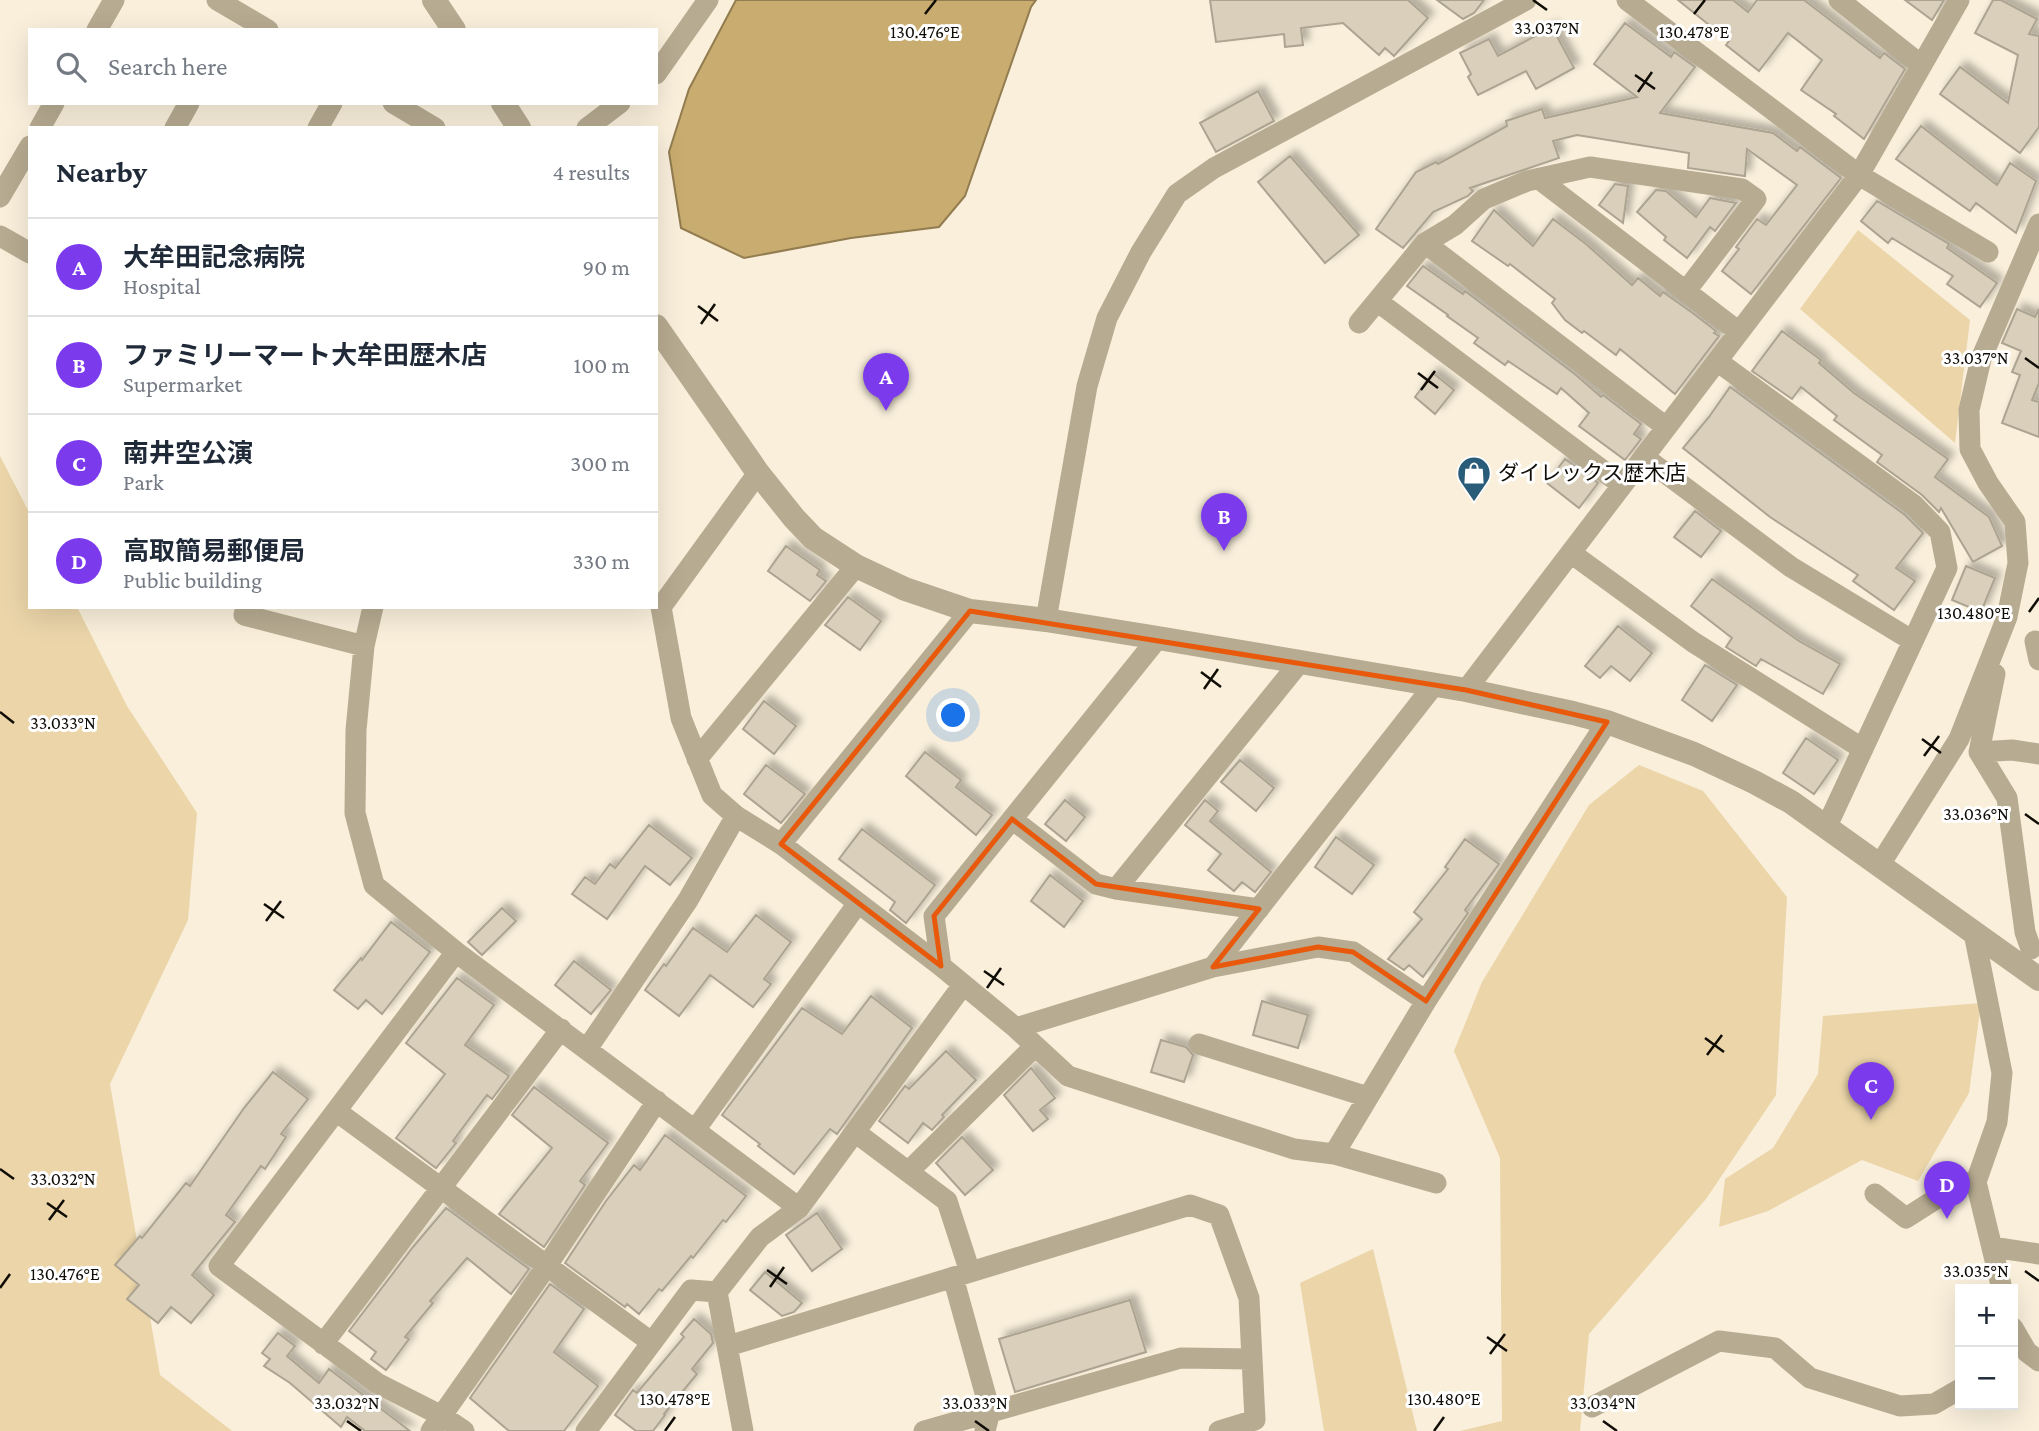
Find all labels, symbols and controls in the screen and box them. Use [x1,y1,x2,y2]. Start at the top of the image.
text: 33.037°N [1514,18,1580,38]
text: 130.476°E [890,22,960,42]
text: 130.478°E [1659,22,1729,42]
search box [28,28,658,105]
icon: search [52,48,90,86]
text: Search here [108,52,227,81]
text: Nearby [56,155,147,188]
text: 4 results [552,159,630,185]
text: 大牟田記念病院 [123,243,305,272]
text: A [72,254,86,280]
text: 90 m [583,254,630,280]
text: Hospital [123,273,201,299]
text: ファミリーマート大牟田歴木店 [123,341,487,370]
text: 33.037°N [1943,348,2009,368]
text: B [72,352,86,378]
text: 100 m [574,352,630,378]
pin: A [863,353,909,411]
text: Supermarket [123,371,242,397]
text: 南井空公演 [123,439,253,468]
text: C [72,450,86,476]
text: 300 m [570,450,630,476]
shop icon: ダイレックス歴木店 [1455,454,1493,503]
place label: ダイレックス歴木店 [1498,461,1686,485]
text: Park [123,469,164,495]
pin: B [1201,493,1247,551]
text: 高取簡易郵便局 [123,537,305,566]
text: D [71,548,87,574]
text: 330 m [572,548,630,574]
text: Public building [123,567,262,593]
text: 130.480°E [1937,603,2011,623]
your location [936,698,970,732]
text: 33.033°N [30,713,96,733]
text: 33.036°N [1943,804,2009,824]
pin: C [1848,1062,1894,1120]
pin: D [1924,1161,1970,1219]
text: 33.032°N [30,1169,96,1189]
text: 33.035°N [1943,1261,2009,1281]
text: 130.476°E [30,1264,100,1284]
map controls [1955,1284,2018,1410]
button: + [1955,1284,2018,1347]
button: − [1955,1347,2018,1410]
text: 130.478°E [640,1389,710,1409]
text: 130.480°E [1407,1389,1481,1409]
text: 33.032°N [314,1393,380,1413]
text: 33.033°N [942,1393,1008,1413]
text: 33.034°N [1570,1393,1636,1413]

